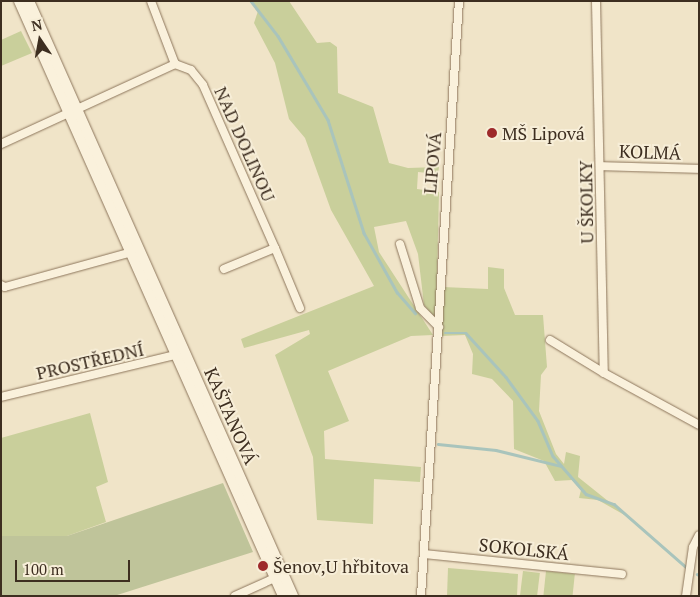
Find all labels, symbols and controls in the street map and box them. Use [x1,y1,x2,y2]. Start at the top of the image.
text: N [30,14,44,35]
north arrow [15,15,65,65]
street label: NAD DOLINOU [210,83,280,205]
place label: MŠ Lipová [502,122,585,144]
marker: MŠ Lipová [486,127,498,139]
street label: LIPOVÁ [419,131,445,195]
street label: KOLMÁ [619,140,681,164]
street label: U ŠKOLKY [574,160,598,244]
street label: PROSTŘEDNÍ [34,338,146,384]
street label: KAŠTANOVÁ [200,364,262,468]
street label: SOKOLSKÁ [478,534,570,564]
scale bar [18,550,132,582]
place label: Šenov,U hřbitova [273,555,409,577]
text: 100 m [23,559,64,579]
marker: Šenov,U hřbitova [257,560,269,572]

